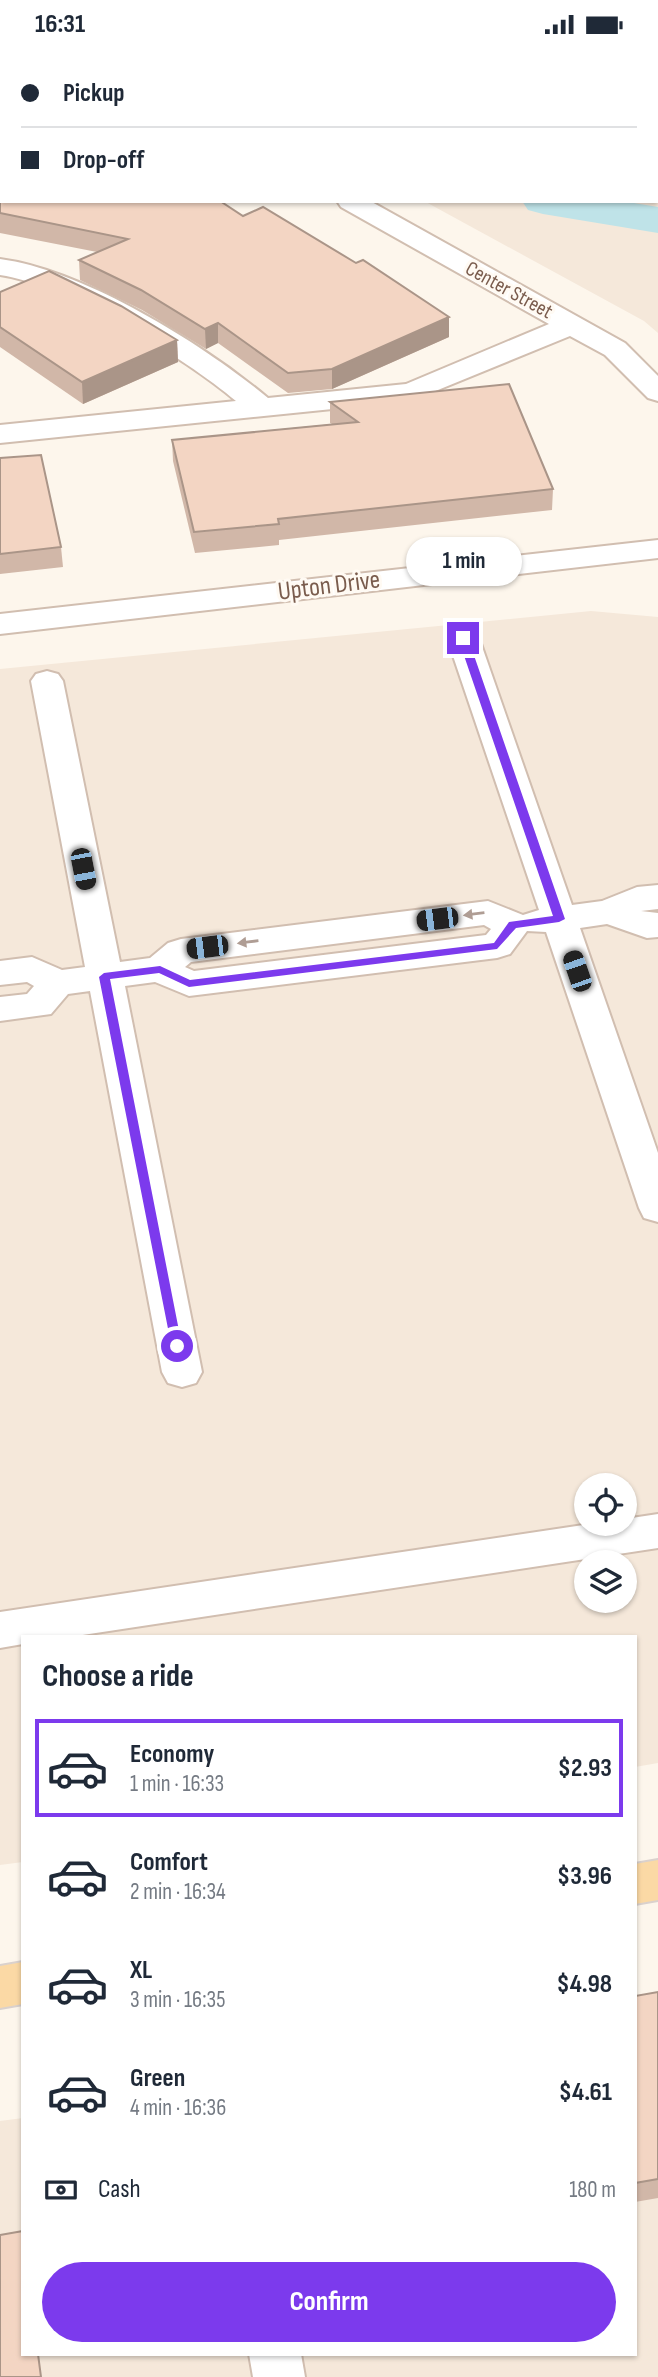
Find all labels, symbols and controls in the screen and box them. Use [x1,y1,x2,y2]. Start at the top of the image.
text: 16:31 [35,9,85,40]
text: Pickup [63,78,125,109]
text: Drop-off [63,145,144,176]
street label: Center Street [461,256,557,324]
callout: 1 min [405,537,521,585]
text: 1 min [443,547,485,575]
street label: Upton Drive [276,564,382,608]
route end [447,622,479,654]
car [69,846,98,892]
car [415,906,460,932]
one-way arrow [463,909,485,920]
car [185,934,230,960]
one-way arrow [237,937,259,948]
car [561,948,594,994]
route start [161,1330,193,1362]
map controls [574,1473,637,1613]
button: locate [574,1473,637,1536]
button: layers [574,1550,637,1613]
text: Choose a ride [42,1657,194,1696]
icon: car [46,1737,109,1800]
text: Economy [130,1739,214,1770]
text: $2.93 [558,1753,612,1784]
text: 1 min · 16:33 [130,1770,224,1798]
icon: car [46,1845,109,1908]
text: Comfort [130,1847,208,1878]
text: $3.96 [557,1861,612,1892]
text: 2 min · 16:34 [130,1878,226,1906]
icon: car [46,1953,109,2016]
text: XL [130,1955,152,1986]
text: $4.98 [556,1969,612,2000]
text: 3 min · 16:35 [130,1986,225,2014]
icon: car [46,2061,109,2124]
text: Green [130,2063,185,2094]
text: $4.61 [559,2077,612,2108]
text: 4 min · 16:36 [130,2094,226,2122]
icon: cash [42,2171,80,2209]
text: Cash [98,2174,141,2205]
text: 180 m [569,2176,616,2204]
button: Confirm [42,2262,616,2342]

